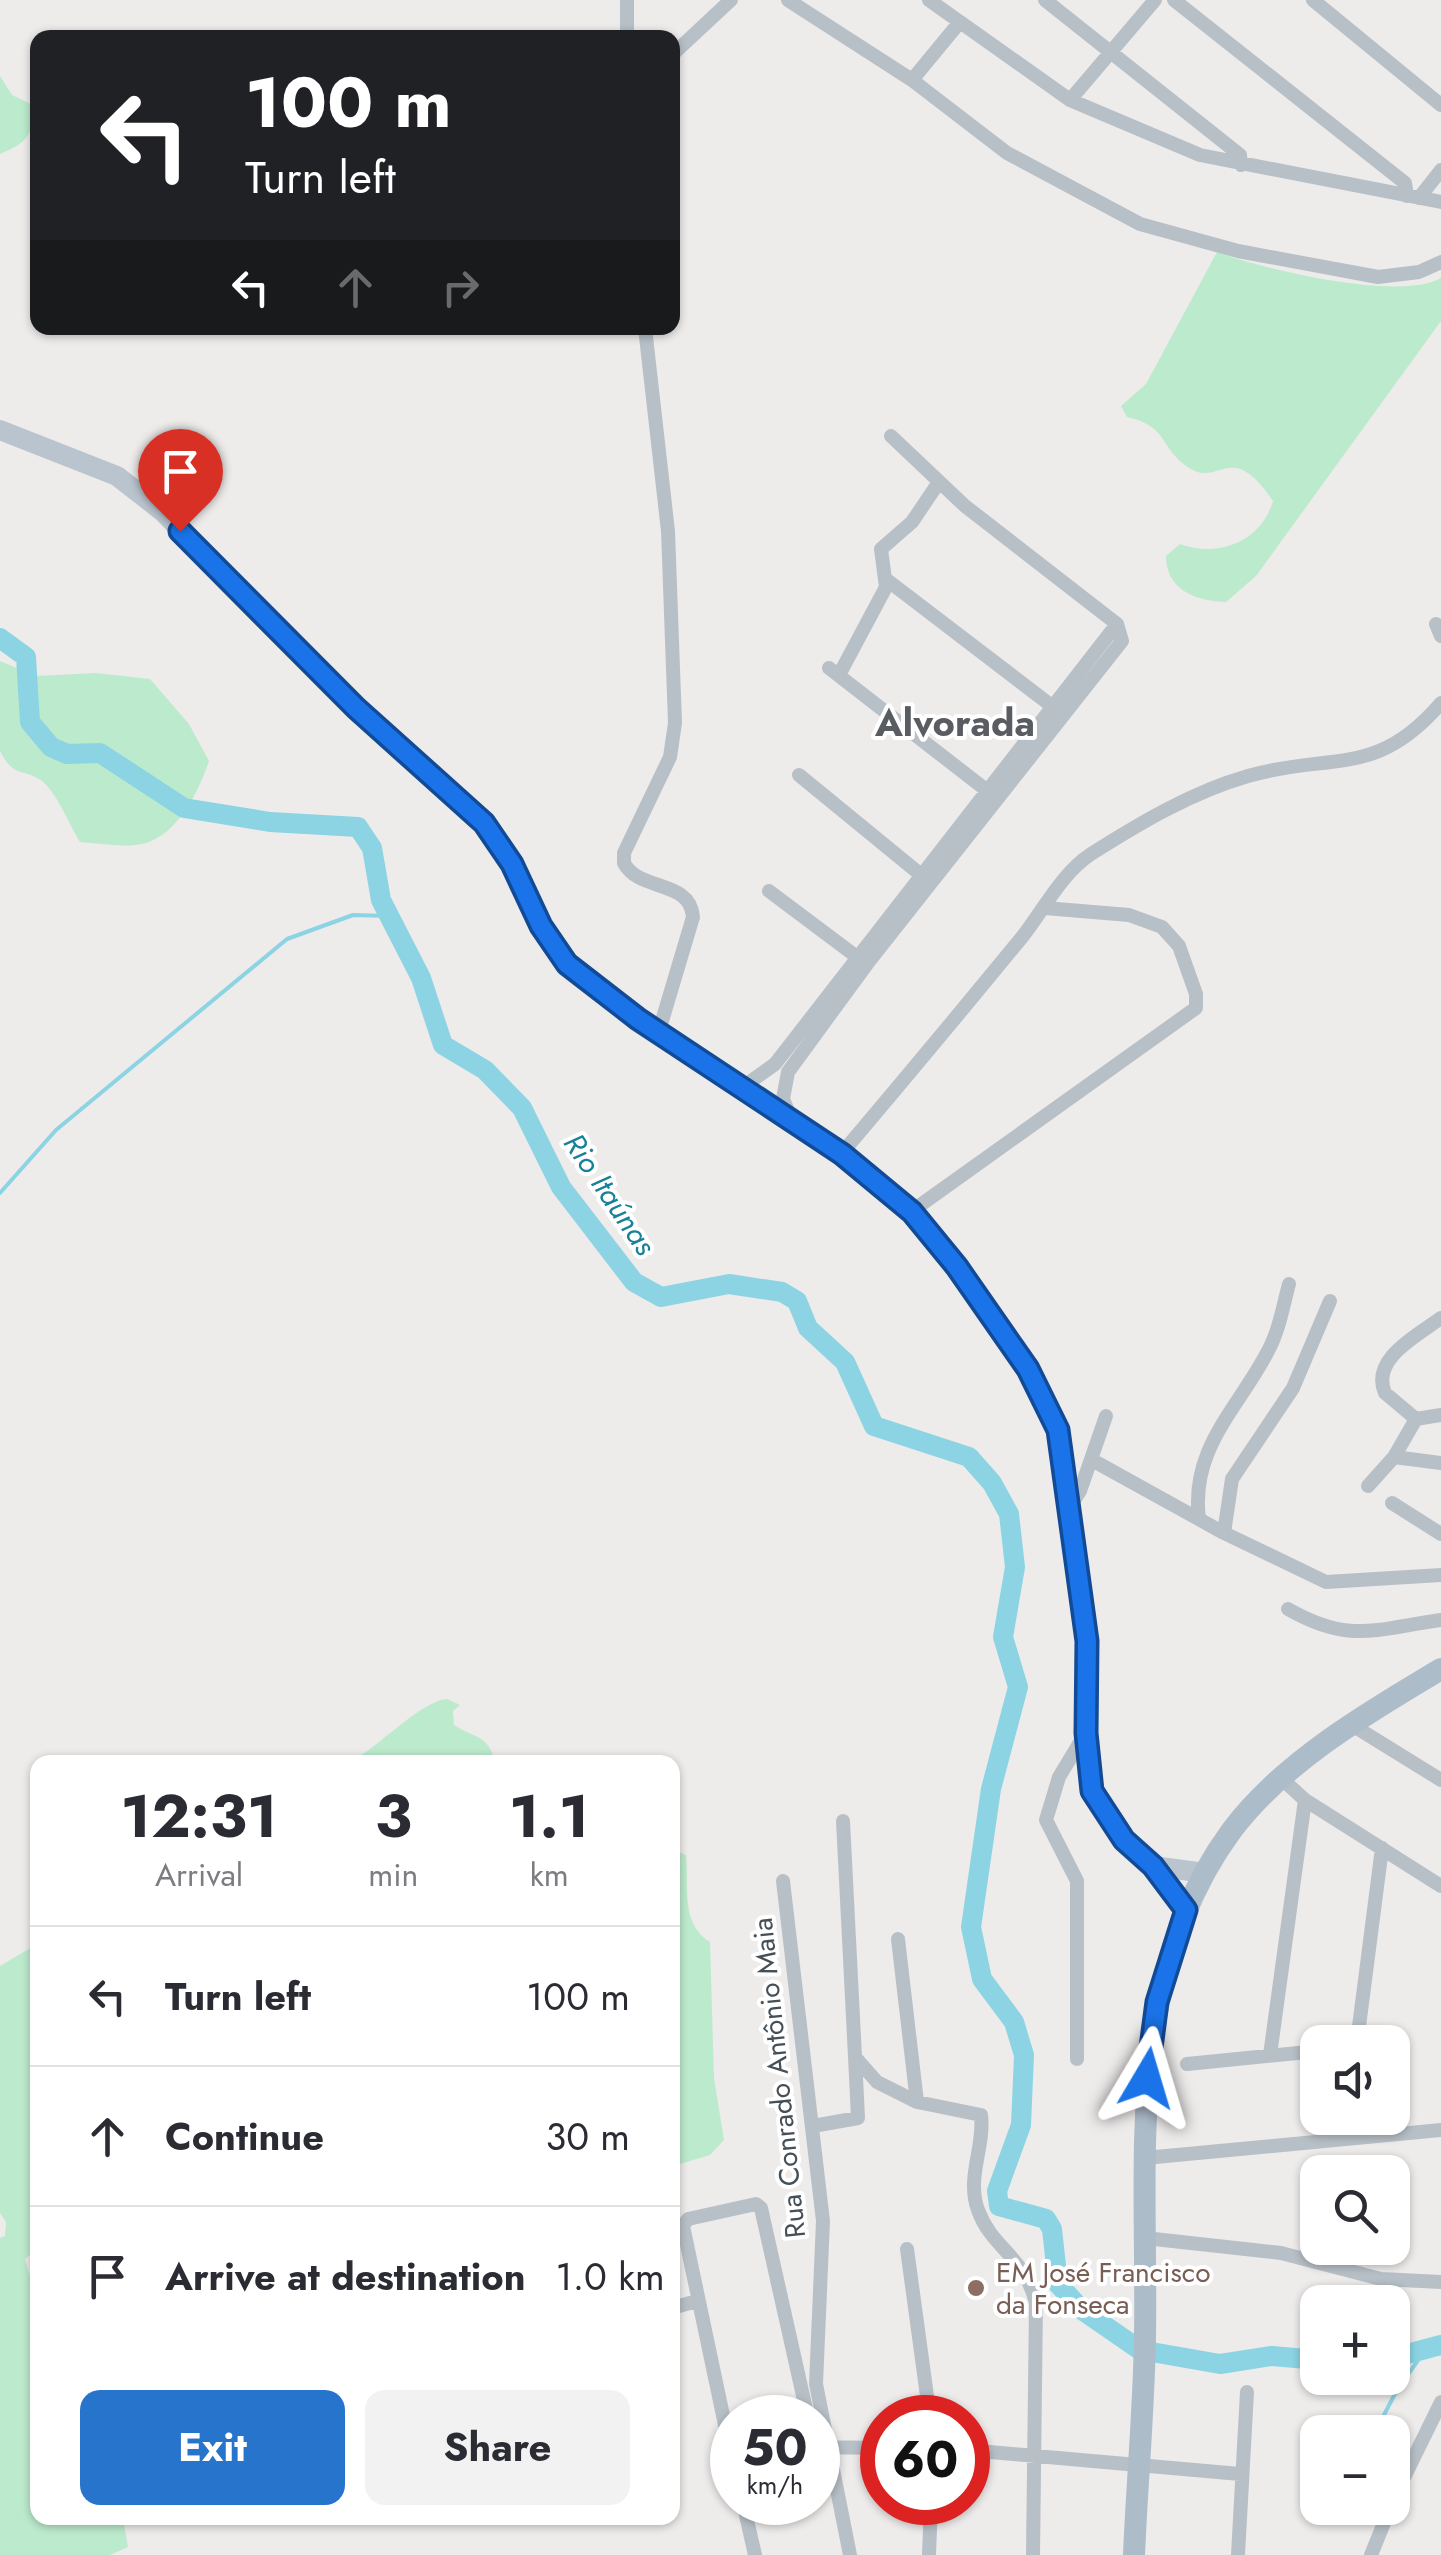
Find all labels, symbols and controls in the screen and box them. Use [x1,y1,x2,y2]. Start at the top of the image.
text: 100 m [245,52,452,153]
icon: left [80,70,210,200]
text: Turn left [245,145,396,210]
icon: left [223,260,278,315]
icon: ahead [328,260,383,315]
icon: right [433,260,488,315]
pin [138,429,223,532]
icon: arrive [153,444,208,499]
district label: Alvorada [874,695,1035,750]
water label: Rio Itaúnas [553,1125,667,1264]
text: 12:31 [121,1773,278,1860]
text: 3 [375,1773,412,1860]
text: 1.1 [509,1773,589,1860]
text: Arrival [155,1852,243,1898]
text: min [368,1852,418,1898]
text: km [530,1852,569,1898]
street label: Rua Conrado Antônio Maia [742,1916,816,2240]
icon: left [80,1969,135,2024]
text: Turn left [165,1969,311,2024]
text: 100 m [526,1969,630,2024]
map controls [1300,2025,1410,2525]
button: sound [1300,2025,1410,2135]
position arrow [1095,2026,1199,2130]
icon: ahead [80,2109,135,2164]
text: Continue [165,2109,324,2164]
text: 30 m [545,2109,630,2164]
button: search [1300,2155,1410,2265]
icon: arrive [80,2249,135,2304]
text: Arrive at destination [165,2249,526,2304]
text: 1.0 km [556,2249,665,2304]
place label: EM José Francisco da Fonseca [996,2252,1210,2325]
marker: EM José Francisco da Fonseca [965,2277,987,2299]
button: + [1300,2285,1410,2395]
button: Exit [80,2390,345,2505]
button: Share [365,2390,630,2505]
speed limit sign: 60 [860,2395,990,2525]
text: 50 [742,2411,808,2484]
button: − [1300,2415,1410,2525]
text: km/h [747,2467,803,2503]

